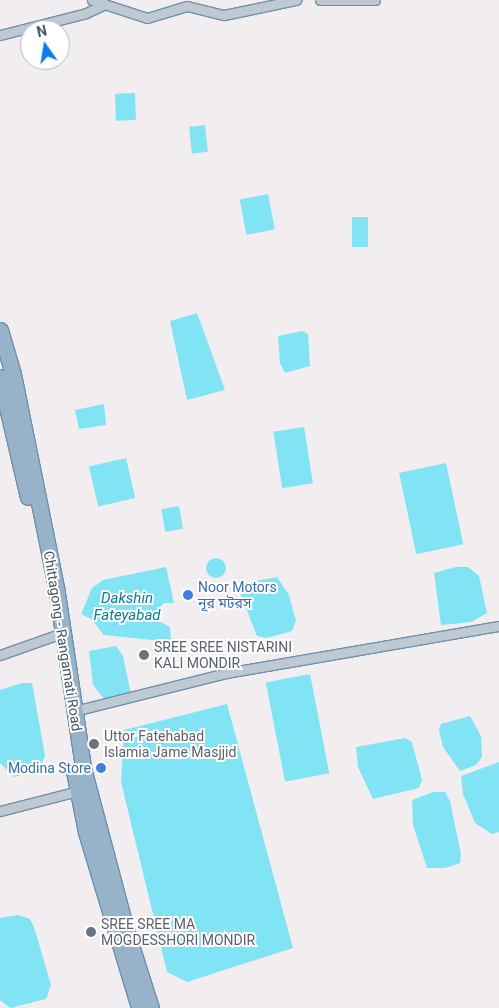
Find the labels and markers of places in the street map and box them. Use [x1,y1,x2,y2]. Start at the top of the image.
place label: Noor Motors নূর মটরস [198,579,277,612]
marker: Noor Motors নূর মটরস [182,589,194,601]
place label: SREE SREE NISTARINI KALI MONDIR [154,639,292,672]
marker: SREE SREE NISTARINI KALI MONDIR [138,649,150,661]
place label: Uttor Fatehabad Islamia Jame Masjjid [104,728,236,760]
marker: Uttor Fatehabad Islamia Jame Masjjid [88,738,100,750]
place label: Modina Store [8,760,91,776]
marker: Modina Store [95,762,107,774]
place label: SREE SREE MA MOGDESSHORI MONDIR [101,916,255,949]
marker: SREE SREE MA MOGDESSHORI MONDIR [85,926,97,938]

